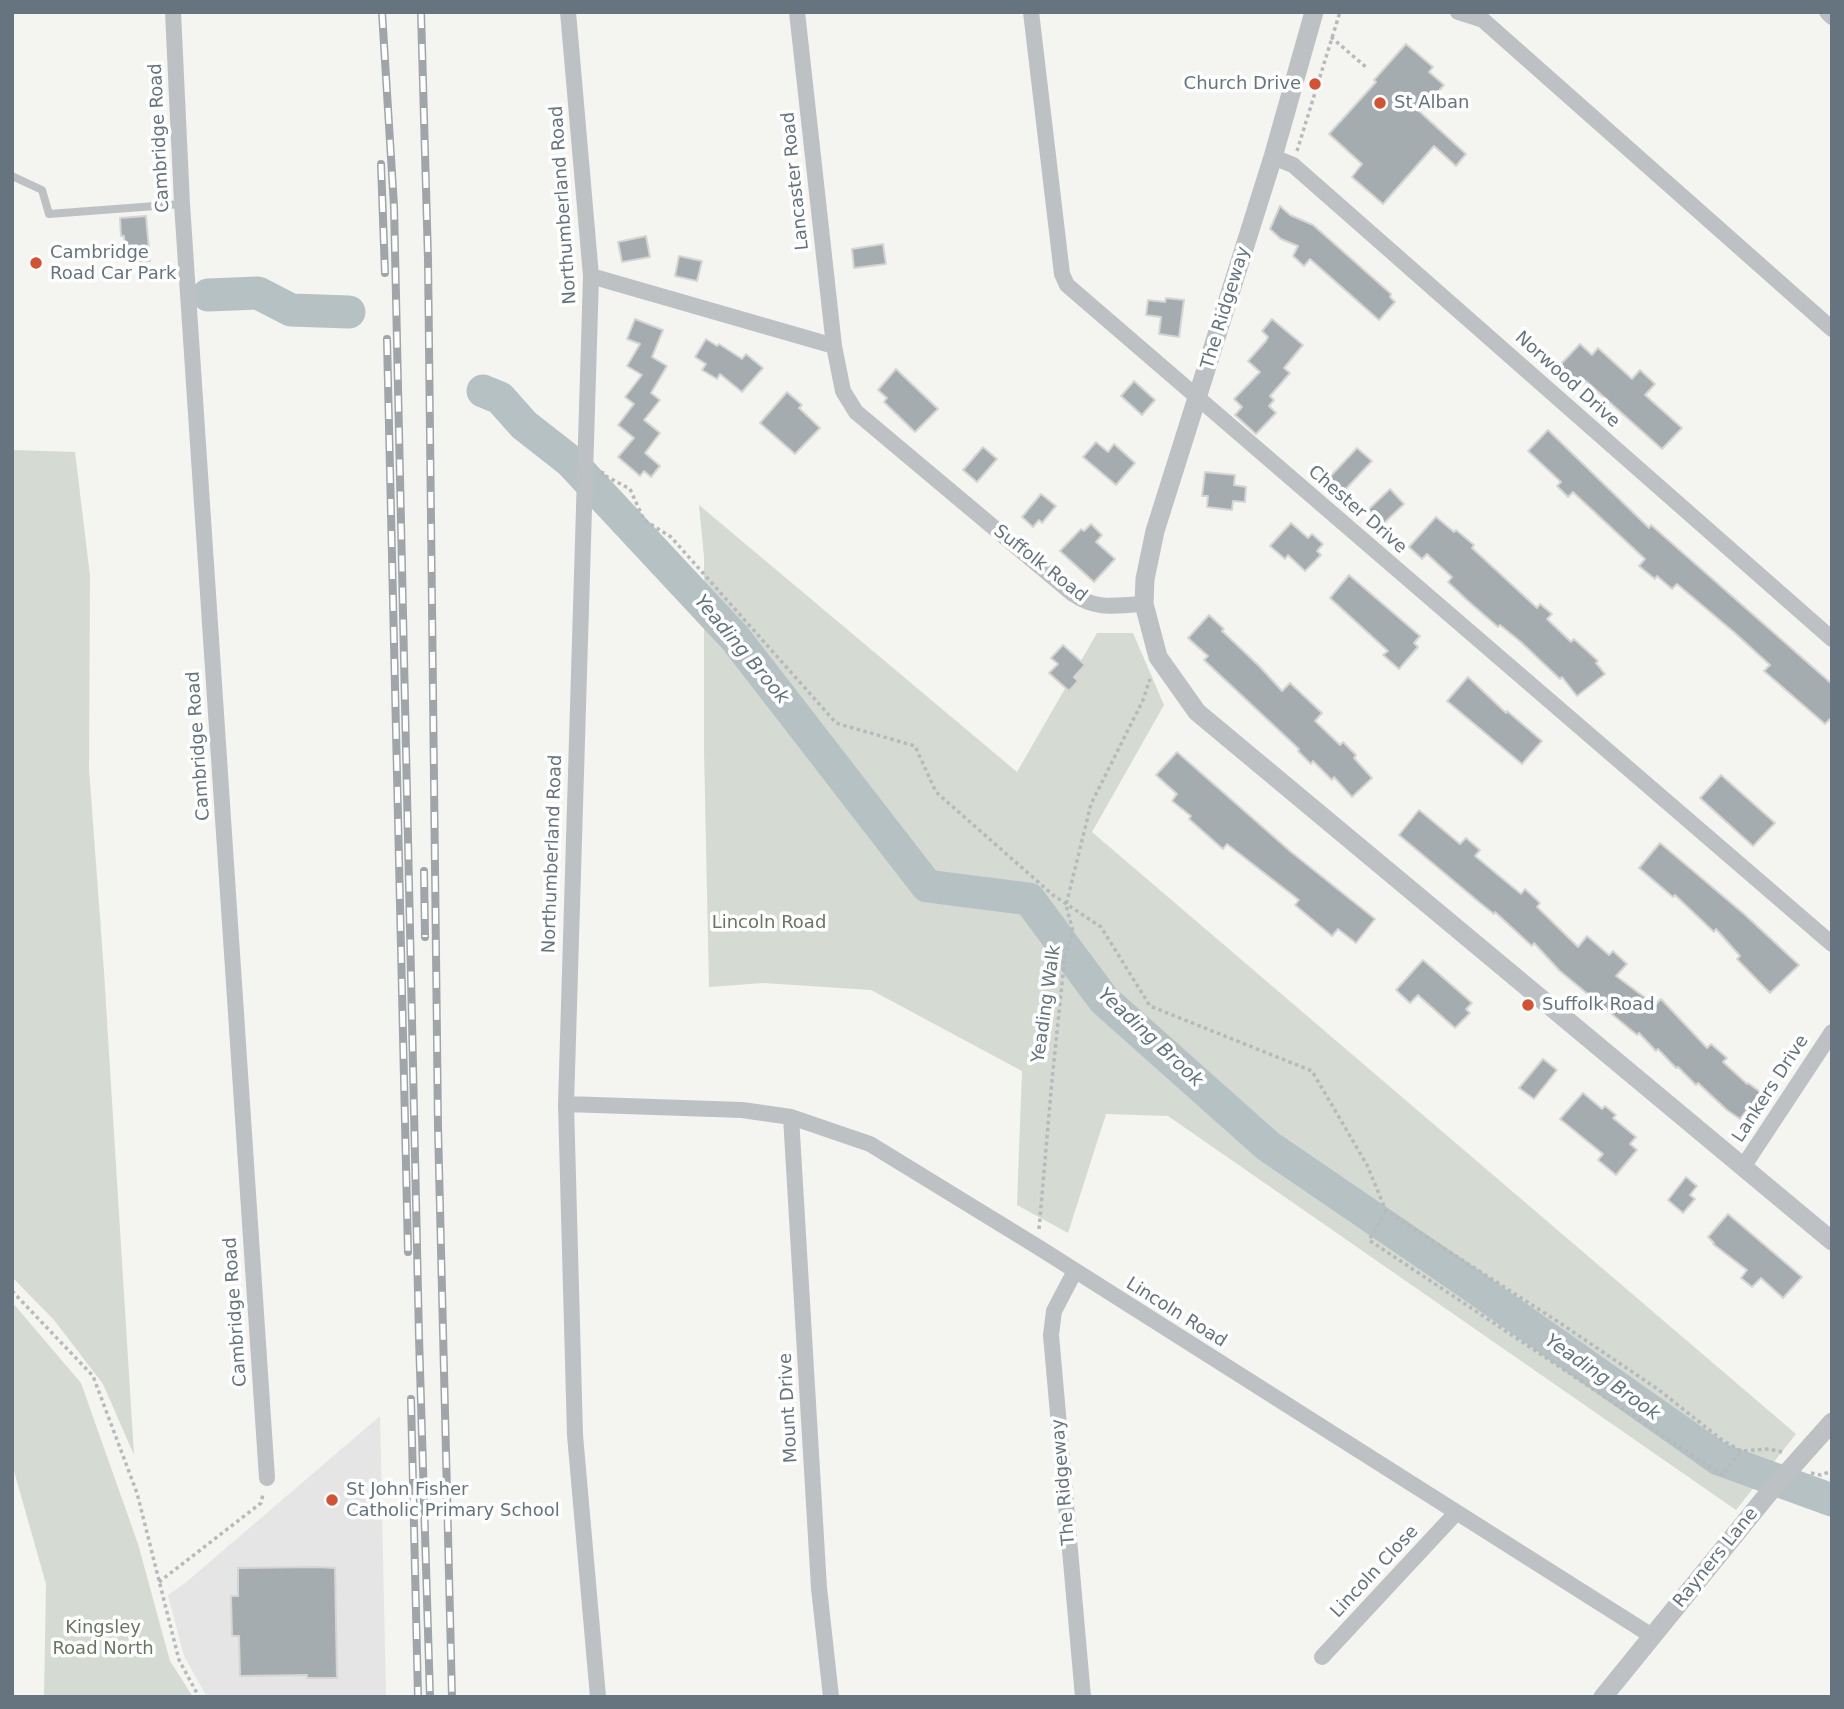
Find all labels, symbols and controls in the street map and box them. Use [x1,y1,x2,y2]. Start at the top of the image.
street label: Cambridge Road [145,63,175,213]
place label: Church Drive [1184,73,1301,95]
marker: Church Drive [1307,76,1323,92]
place label: St Alban [1394,92,1469,114]
marker: St Alban [1372,95,1388,111]
street label: Northumberland Road [546,105,582,305]
street label: Lancaster Road [778,111,814,251]
place label: Cambridge Road Car Park [50,242,177,284]
street label: The Ridgeway [1197,244,1255,372]
marker: Cambridge Road Car Park [28,255,44,271]
street label: Norwood Drive [1510,327,1624,433]
street label: Chester Drive [1303,461,1411,559]
street label: Suffolk Road [989,521,1091,607]
water label: Yeading Brook [689,591,793,709]
street label: Cambridge Road [183,671,215,821]
street label: Northumberland Road [539,754,567,954]
park label: Lincoln Road [712,912,826,934]
street label: Yeading Walk [1028,944,1066,1064]
water label: Yeading Brook [1093,983,1207,1093]
place label: Suffolk Road [1542,994,1655,1016]
marker: Suffolk Road [1520,997,1536,1013]
street label: Lankers Drive [1728,1031,1814,1147]
street label: Cambridge Road [220,1237,252,1387]
street label: Lincoln Road [1122,1273,1230,1353]
water label: Yeading Brook [1540,1330,1664,1426]
street label: Mount Drive [775,1352,803,1464]
street label: The Ridgeway [1048,1418,1080,1546]
place label: St John Fisher Catholic Primary School [346,1479,560,1522]
marker: St John Fisher Catholic Primary School [324,1492,340,1508]
street label: Rayners Lane [1669,1504,1763,1612]
street label: Lincoln Close [1327,1521,1423,1623]
park label: Kingsley Road North [52,1617,154,1660]

